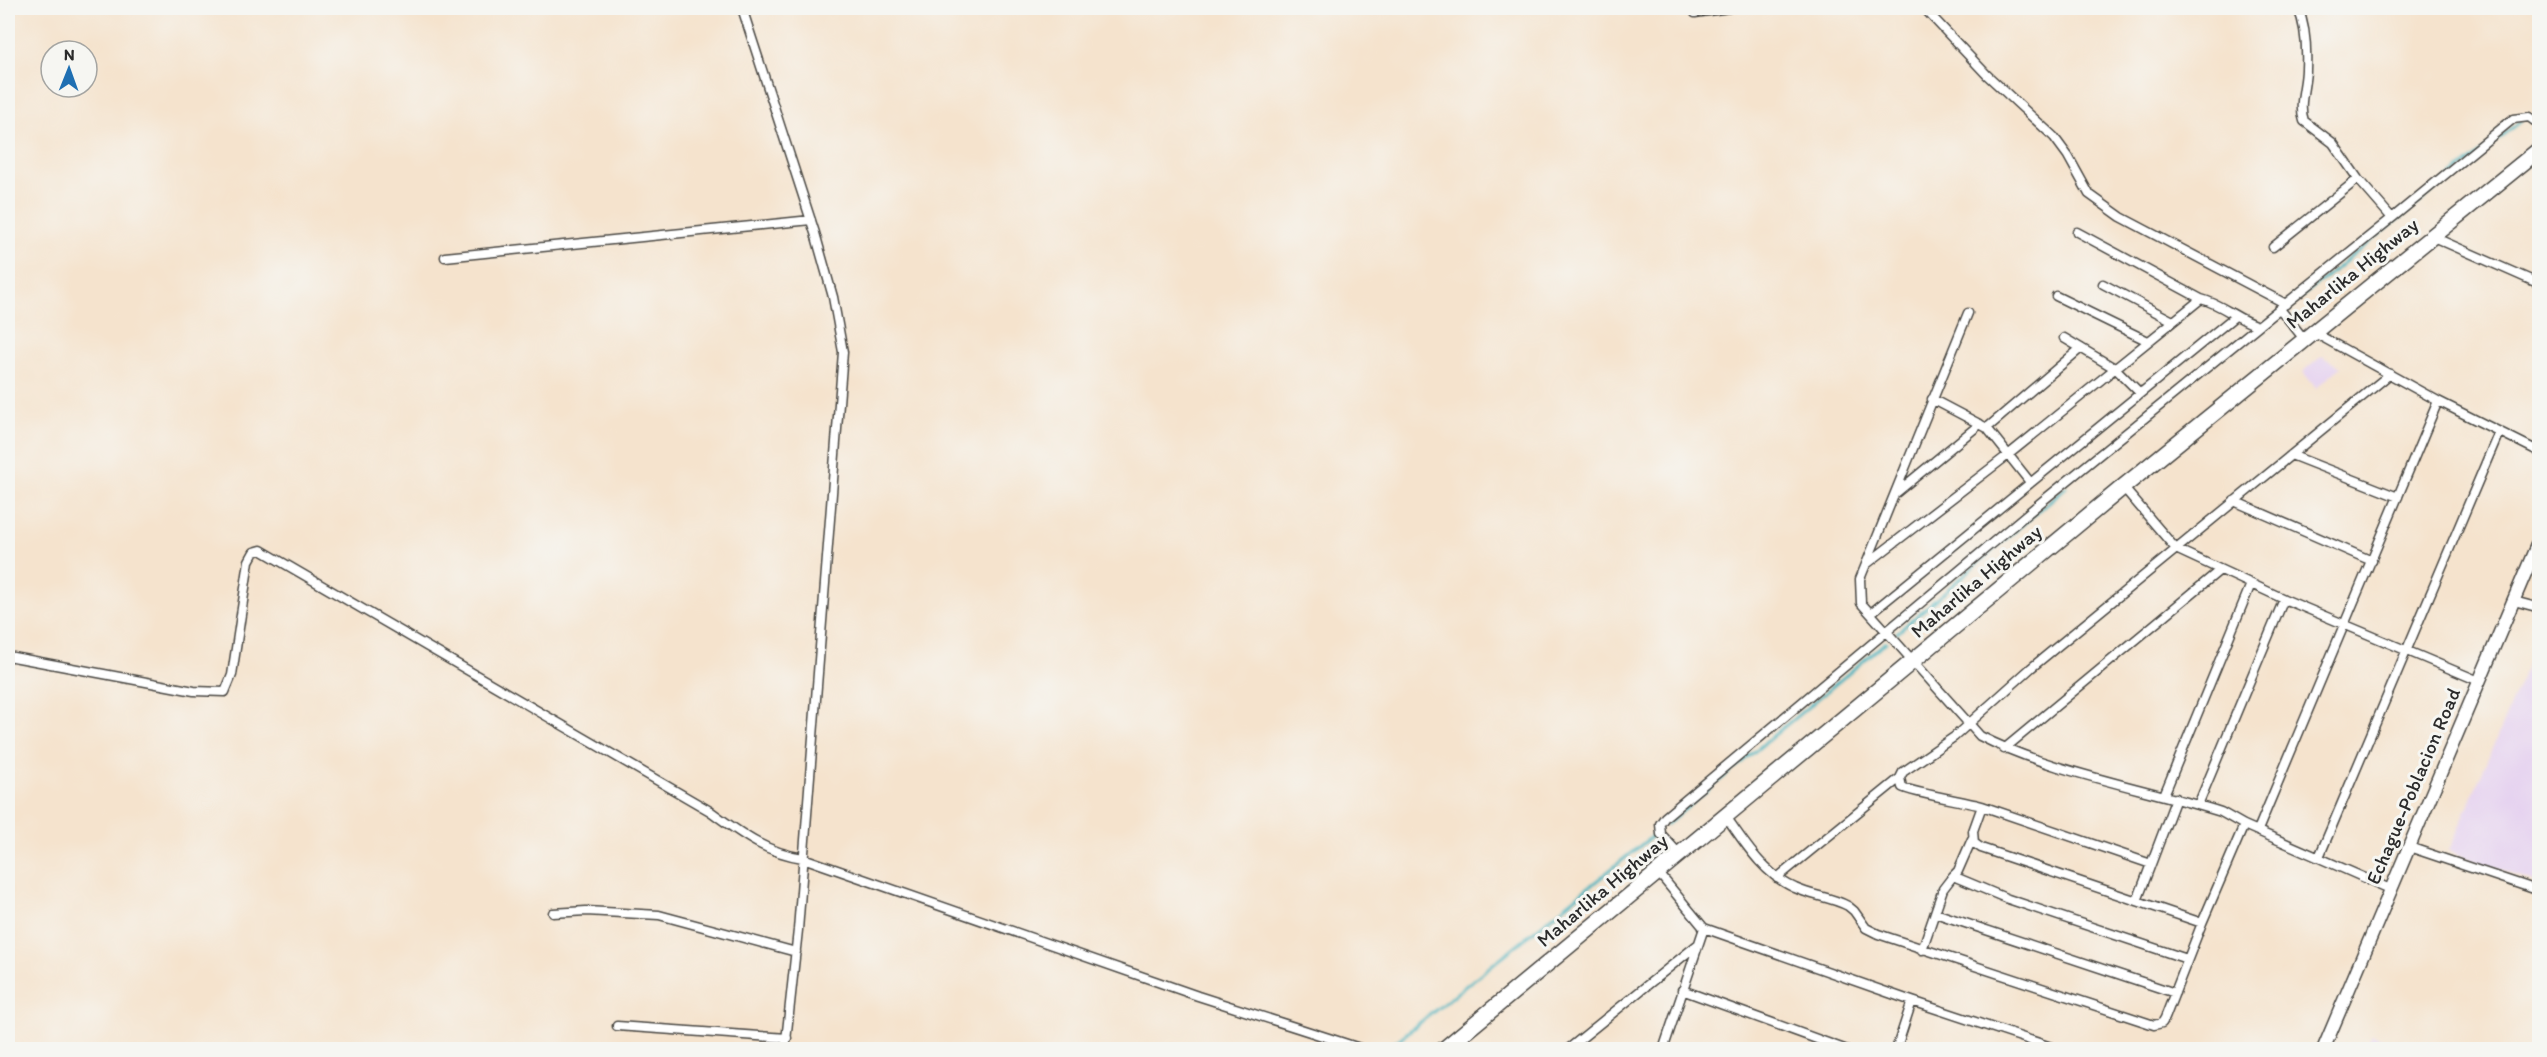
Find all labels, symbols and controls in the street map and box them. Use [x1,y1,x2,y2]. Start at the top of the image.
north arrow [39,39,99,99]
text: N [64,45,75,64]
street label: Maharlika Highway [2281,212,2424,334]
street label: Maharlika Highway [1906,519,2047,643]
street label: Echague-Poblacion Road [2361,684,2465,888]
street label: Maharlika Highway [1532,828,1673,952]

